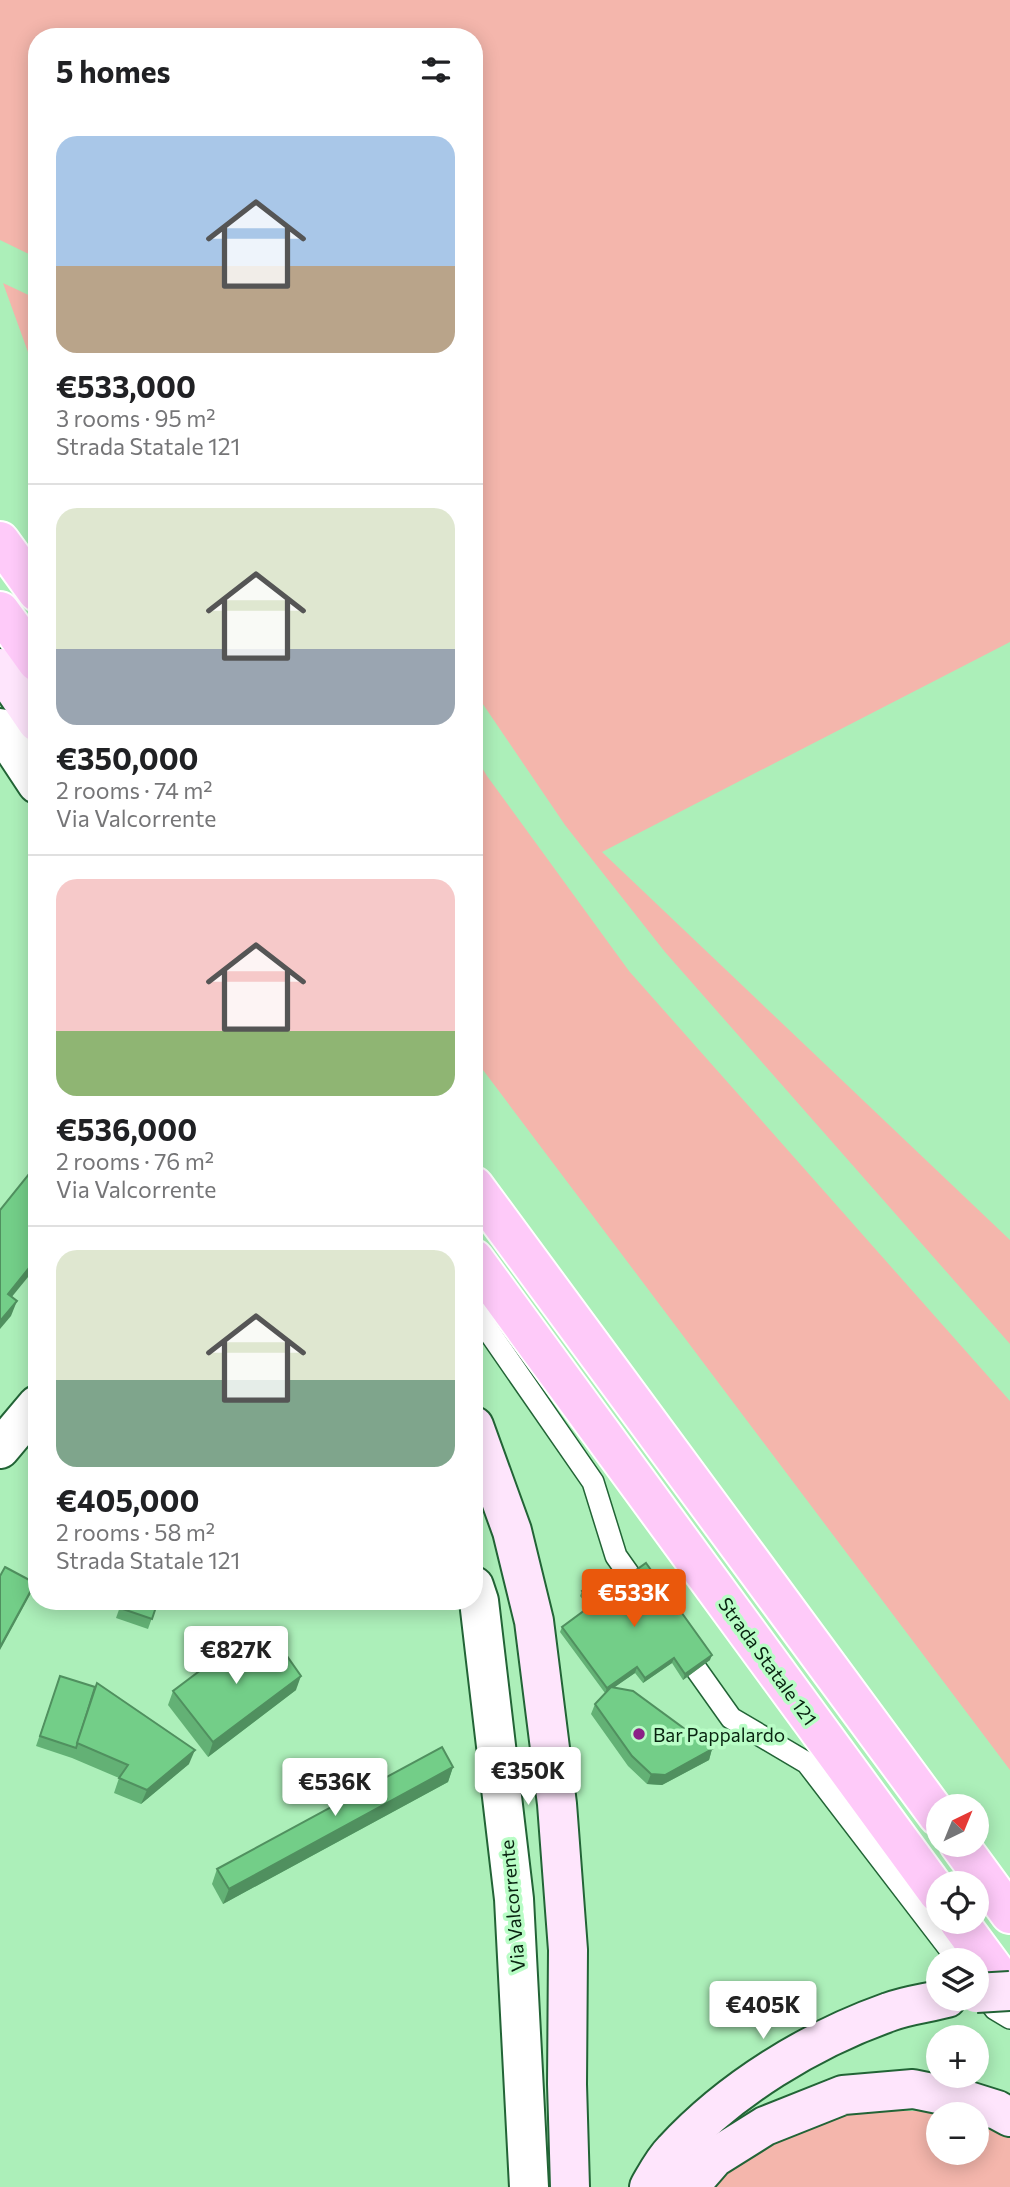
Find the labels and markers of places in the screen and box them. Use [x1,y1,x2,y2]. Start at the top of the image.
pin: €533K [585,1570,683,1629]
pin: €827K [187,1626,285,1686]
place label: Bar Pappalardo [653,1723,785,1746]
marker: Bar Pappalardo [631,1726,647,1742]
pin: €350K [479,1748,577,1807]
pin: €536K [286,1758,384,1818]
pin: €405K [714,1982,812,2041]

